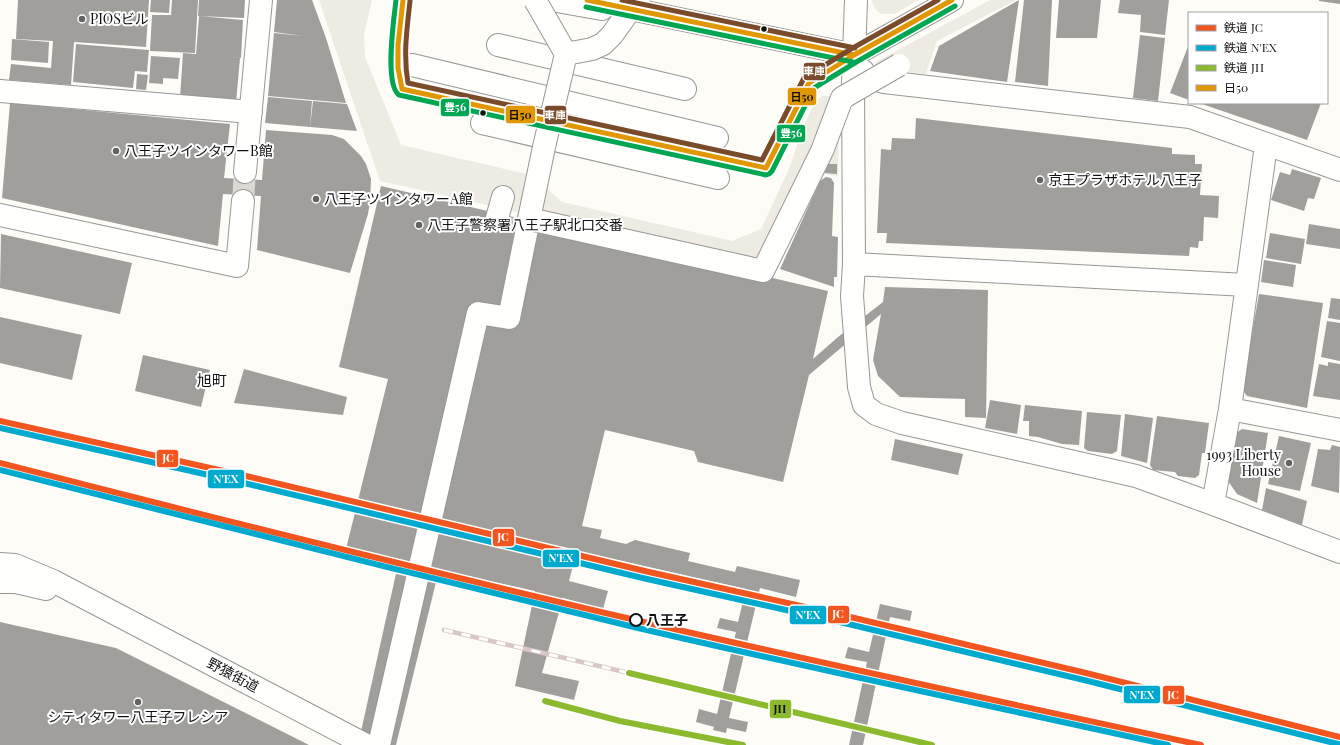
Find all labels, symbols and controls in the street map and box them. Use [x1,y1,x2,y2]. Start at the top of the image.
place label: PIOSビル [90,9,149,28]
legend [1188,12,1328,104]
marker: PIOSビル [77,14,87,24]
text: 鉄道 JC [1224,19,1263,35]
unlabelled marker [759,24,769,34]
text: 鉄道 N'EX [1224,39,1277,55]
text: 鉄道 JH [1224,59,1264,75]
line badge: 車庫 [803,62,826,81]
text: 車庫 [803,63,825,78]
text: 日50 [1224,79,1248,95]
line badge: 日50 [787,87,817,106]
text: 日50 [790,89,814,104]
line badge: 豊56 [440,98,470,117]
text: 豊56 [444,99,466,114]
line badge: 日50 [505,105,536,124]
line badge: 車庫 [544,105,567,125]
text: 日50 [508,107,532,122]
text: 車庫 [544,107,566,122]
unlabelled marker [478,108,488,118]
line badge: 豊56 [776,124,806,143]
text: 豊56 [780,125,802,140]
place label: 八王子ツインタワーB館 [124,141,273,160]
marker: 八王子ツインタワーB館 [111,146,121,156]
place label: 京王プラザホテル八王子 [1048,170,1202,189]
marker: 京王プラザホテル八王子 [1035,175,1045,185]
place label: 八王子ツインタワーA館 [324,189,473,208]
marker: 八王子ツインタワーA館 [311,194,321,204]
place label: 八王子警察署八王子駅北口交番 [427,215,623,234]
marker: 八王子警察署八王子駅北口交番 [414,220,424,230]
district label: 旭町 [197,370,227,390]
place label: 1993 Liberty House [1206,445,1281,480]
line badge: JC [156,449,179,468]
text: JC [161,450,174,465]
marker: 1993 Liberty House [1284,458,1294,468]
line badge: N'EX [207,469,245,489]
text: N'EX [214,471,239,486]
line badge: JC [492,528,515,547]
text: JC [496,529,509,544]
line badge: N'EX [542,549,580,568]
text: N'EX [549,550,574,565]
line badge: N'EX [789,605,827,625]
line badge: JC [827,605,850,624]
text: JC [831,606,844,621]
text: N'EX [796,607,821,622]
place label: 八王子 [646,610,688,629]
marker: 八王子 [629,613,643,627]
street label: 野猿街道 [204,653,262,696]
line badge: N'EX [1123,685,1161,704]
line badge: JC [1162,685,1185,705]
text: N'EX [1130,687,1155,702]
text: JC [1166,687,1179,702]
marker: シティタワー八王子フレシア [133,697,143,707]
line badge: JH [769,699,792,719]
text: JH [773,701,787,716]
place label: シティタワー八王子フレシア [47,707,229,726]

